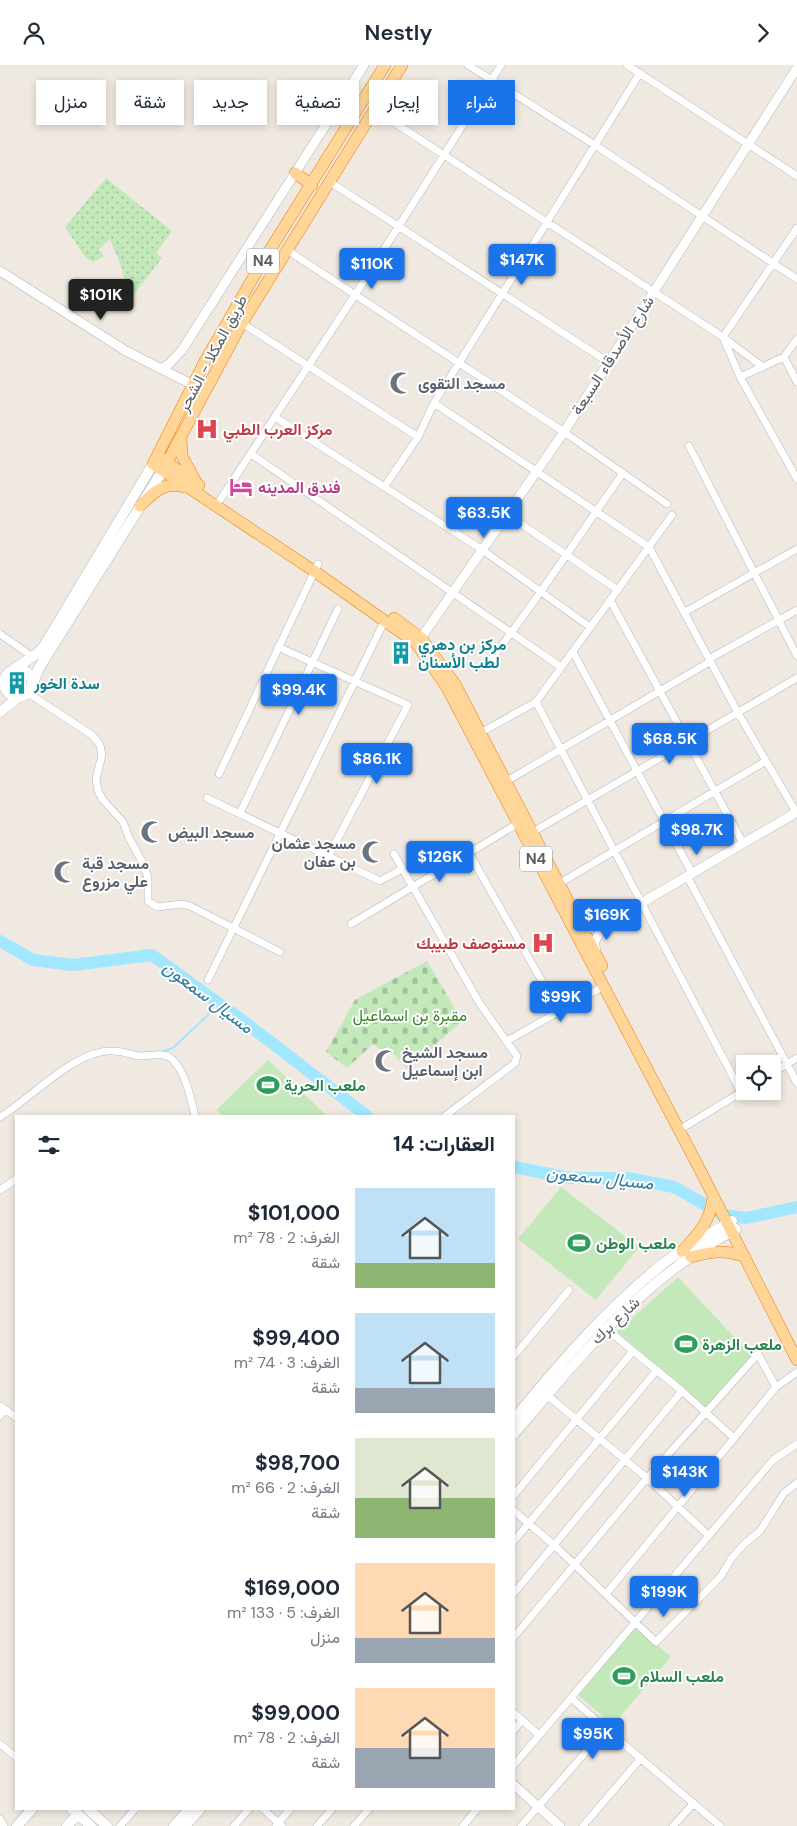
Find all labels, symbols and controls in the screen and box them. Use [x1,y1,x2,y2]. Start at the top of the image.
text: Nestly [365,18,432,47]
icon: person [20,19,48,47]
icon: forward [749,19,777,47]
chip: منزل [36,80,106,125]
chip: شقة [116,80,184,125]
chip: جديد [194,80,267,125]
chip: تصفية [277,80,359,125]
chip: إيجار [369,80,438,125]
chip: شراء [448,80,515,125]
pin: $147K [487,243,557,286]
pin: $110K [337,247,407,290]
road number: N4 [247,249,279,273]
text: $147K [500,249,544,270]
text: $110K [350,253,394,274]
pin: $101K [66,279,136,321]
text: $101K [79,284,123,305]
street label: طريق المكلا - الشحر [172,291,252,416]
street label: شارع الأصدقاء السبعة [566,292,660,419]
mosque icon: مسجد التقوى [388,370,414,396]
place label: مسجد التقوى [418,373,506,394]
hospital icon: مركز العرب الطبي [194,416,220,442]
place label: مركز العرب الطبي [223,419,333,443]
hotel icon: فندق المدينه [228,474,254,500]
place label: فندق المدينه [258,477,341,498]
pin: $63.5K [443,497,525,539]
text: $63.5K [457,502,511,523]
place label: مركز بن دهري لطب الأسنان [418,634,507,673]
building icon: مركز بن دهري لطب الأسنان [388,640,414,666]
building icon: سدة الخور [4,670,30,696]
place label: سدة الخور [33,673,100,694]
pin: $99.4K [258,673,340,716]
text: $99.4K [272,679,326,700]
pin: $68.5K [629,723,711,765]
text: $68.5K [643,728,697,749]
pin: $86.1K [336,743,418,785]
text: $86.1K [352,748,402,769]
pin: $98.7K [656,813,738,856]
mosque icon: مسجد البيض [139,819,165,845]
text: $98.7K [671,819,723,840]
place label: مسجد البيض [168,822,255,843]
place label: مسجد عثمان بن عفان [272,833,356,872]
mosque icon: مسجد عثمان بن عفان [360,839,386,865]
pin: $126K [405,841,475,883]
text: $126K [417,846,463,867]
road number: N4 [520,847,552,871]
place label: مسجد قبة علي مزروع [82,853,149,895]
mosque icon: مسجد قبة علي مزروع [52,859,78,885]
pin: $169K [572,899,642,941]
text: $169K [584,904,630,925]
hospital icon: مستوصف طبيبك [530,930,556,956]
place label: مستوصف طبيبك [416,933,526,954]
water label: مسيال سمعون [158,955,259,1039]
pin: $99K [531,981,591,1023]
text: $99K [541,986,581,1007]
park label: مقبرة بن اسماعيل [353,1005,467,1026]
place label: مسجد الشيخ ابن إسماعيل [402,1042,488,1081]
mosque icon: مسجد الشيخ ابن إسماعيل [373,1048,399,1074]
map controls [736,1055,781,1100]
button: locate [736,1055,781,1100]
sports icon: ملعب الحرية [255,1072,281,1098]
place label: ملعب الحرية [284,1075,366,1096]
text: العقارات: 14 [393,1130,495,1158]
icon: filters [35,1131,63,1159]
water label: مسيال سمعون [545,1160,655,1196]
text: $101,000 [248,1199,340,1227]
icon: home [395,1208,455,1268]
text: الغرف: 2 · 78 m² [233,1227,340,1248]
sports icon: ملعب الوطن [566,1230,592,1256]
place label: ملعب الوطن [596,1233,677,1254]
text: شقة [311,1252,340,1273]
street label: شارع برك [586,1292,645,1350]
text: $99,400 [252,1324,340,1352]
sports icon: ملعب الزهرة [673,1331,699,1357]
icon: home [395,1333,455,1393]
place label: ملعب الزهرة [702,1334,782,1355]
text: الغرف: 3 · 74 m² [234,1352,340,1373]
text: شقة [311,1377,340,1398]
text: $98,700 [255,1449,340,1477]
pin: $143K [650,1455,720,1498]
icon: home [395,1458,455,1518]
text: $143K [662,1461,708,1482]
text: الغرف: 2 · 66 m² [231,1477,340,1498]
text: شقة [311,1502,340,1523]
text: $169,000 [244,1574,340,1602]
pin: $199K [629,1575,699,1618]
text: $199K [641,1581,687,1602]
icon: home [395,1583,455,1643]
text: الغرف: 5 · 133 m² [227,1602,340,1623]
text: منزل [310,1627,340,1648]
sports icon: ملعب السلام [611,1663,637,1689]
place label: ملعب السلام [640,1666,724,1687]
text: $99,000 [251,1699,340,1727]
icon: home [395,1708,455,1768]
pin: $95K [563,1717,623,1760]
text: $95K [573,1723,613,1744]
text: الغرف: 2 · 78 m² [233,1727,340,1748]
text: شقة [311,1752,340,1773]

